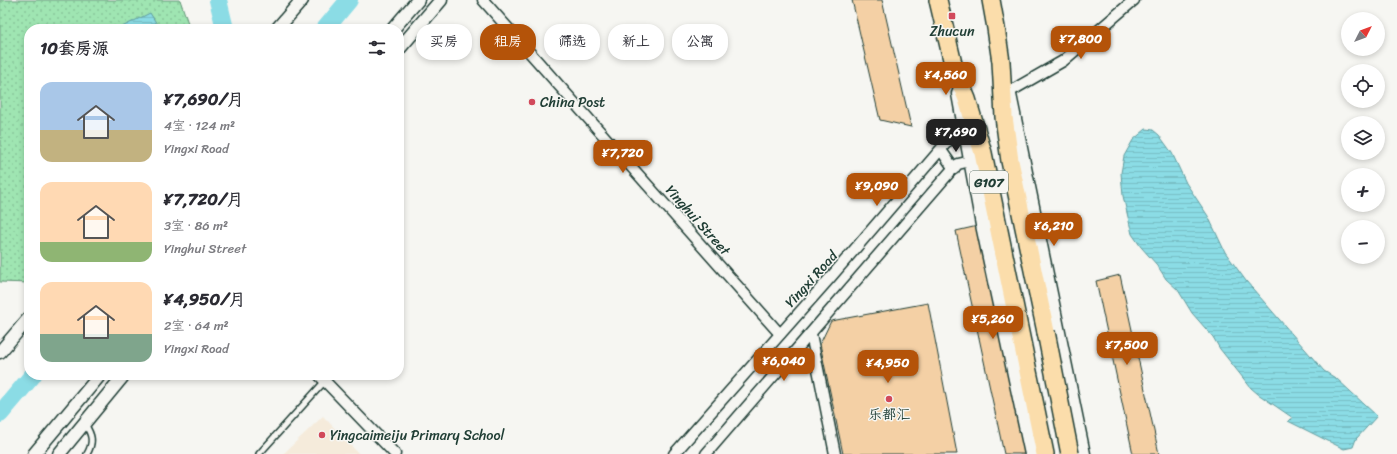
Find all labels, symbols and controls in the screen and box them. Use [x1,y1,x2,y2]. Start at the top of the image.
marker: Zhucun [947,11,957,21]
north arrow [1341,12,1385,56]
map controls [1341,12,1385,264]
place label: Zhucun [929,19,975,44]
chip: 买房 [416,24,472,60]
chip: 租房 [480,24,536,60]
chip: 筛选 [544,24,600,60]
chip: 新上 [608,24,664,60]
chip: 公寓 [672,24,728,60]
pin: ¥7,800 [1048,26,1114,60]
text: ¥7,800 [1060,27,1102,50]
text: 10套房源 [40,33,109,63]
icon: filters [366,37,388,59]
pin: ¥4,560 [913,62,979,96]
text: ¥4,560 [925,63,967,86]
button: locate [1341,64,1385,108]
text: ¥7,690/月 [164,84,244,114]
place label: China Post [540,90,605,115]
marker: China Post [527,97,537,107]
icon: home [72,98,120,146]
text: 4室 · 124 m² [164,114,235,137]
button: layers [1341,116,1385,160]
pin: ¥7,690 [923,119,989,153]
text: ¥7,690 [935,120,977,143]
text: Yingxi Road [164,137,229,160]
pin: ¥7,720 [590,140,656,174]
text: ¥7,720 [602,141,644,164]
button: + [1341,168,1385,212]
road number: G107 [970,171,1008,193]
pin: ¥9,090 [844,173,910,207]
text: ¥9,090 [855,174,899,197]
street label: Yinghui Street [659,179,737,263]
text: ¥7,720/月 [164,184,243,214]
icon: home [72,198,120,246]
pin: ¥6,210 [1021,213,1087,247]
text: 3室 · 86 m² [164,214,228,237]
text: ¥6,210 [1034,214,1074,237]
button: − [1341,220,1385,264]
text: Yinghui Street [164,237,246,260]
street label: Yingxi Road [779,244,845,314]
text: ¥4,950/月 [164,284,246,314]
icon: home [72,298,120,346]
pin: ¥5,260 [960,306,1026,340]
text: ¥5,260 [972,307,1014,330]
text: 2室 · 64 m² [164,314,229,337]
pin: ¥7,500 [1094,332,1160,366]
text: ¥7,500 [1106,333,1148,356]
text: Yingxi Road [164,337,229,360]
pin: ¥6,040 [751,348,817,382]
text: ¥6,040 [763,349,805,372]
pin: ¥4,950 [855,350,921,384]
text: ¥4,950 [867,351,909,374]
marker: 乐都汇 [884,394,894,404]
place label: 乐都汇 [868,402,910,427]
place label: Yingcaimeiju Primary School [330,423,506,448]
marker: Yingcaimeiju Primary School [317,430,327,440]

